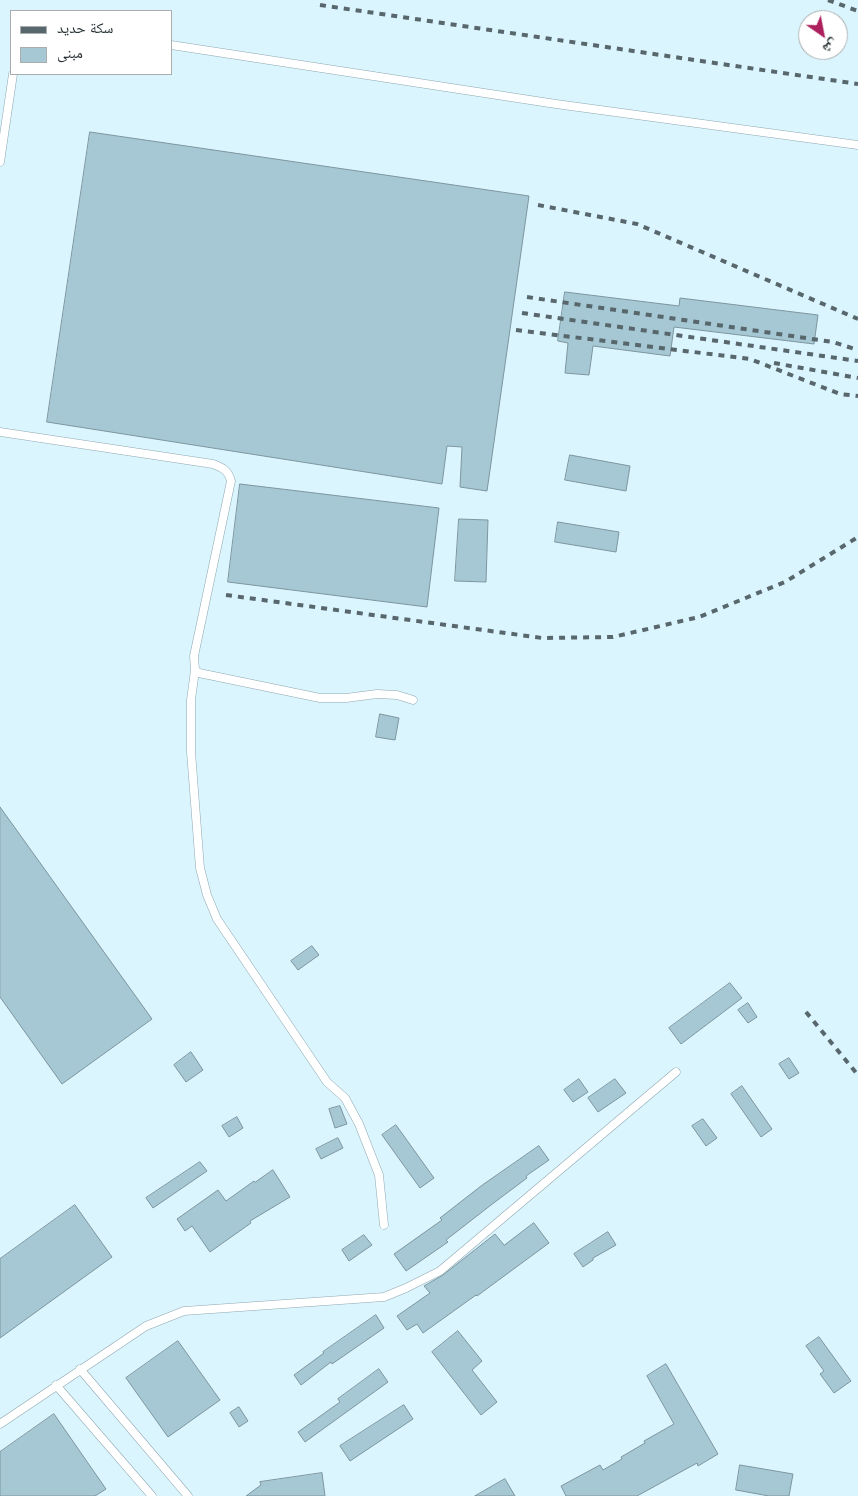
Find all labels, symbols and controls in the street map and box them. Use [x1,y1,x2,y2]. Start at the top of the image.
legend [10,10,172,75]
north arrow [798,10,848,60]
text: سكة حديد [57,17,113,38]
text: ش [819,34,842,59]
text: مبنى [57,42,83,63]

